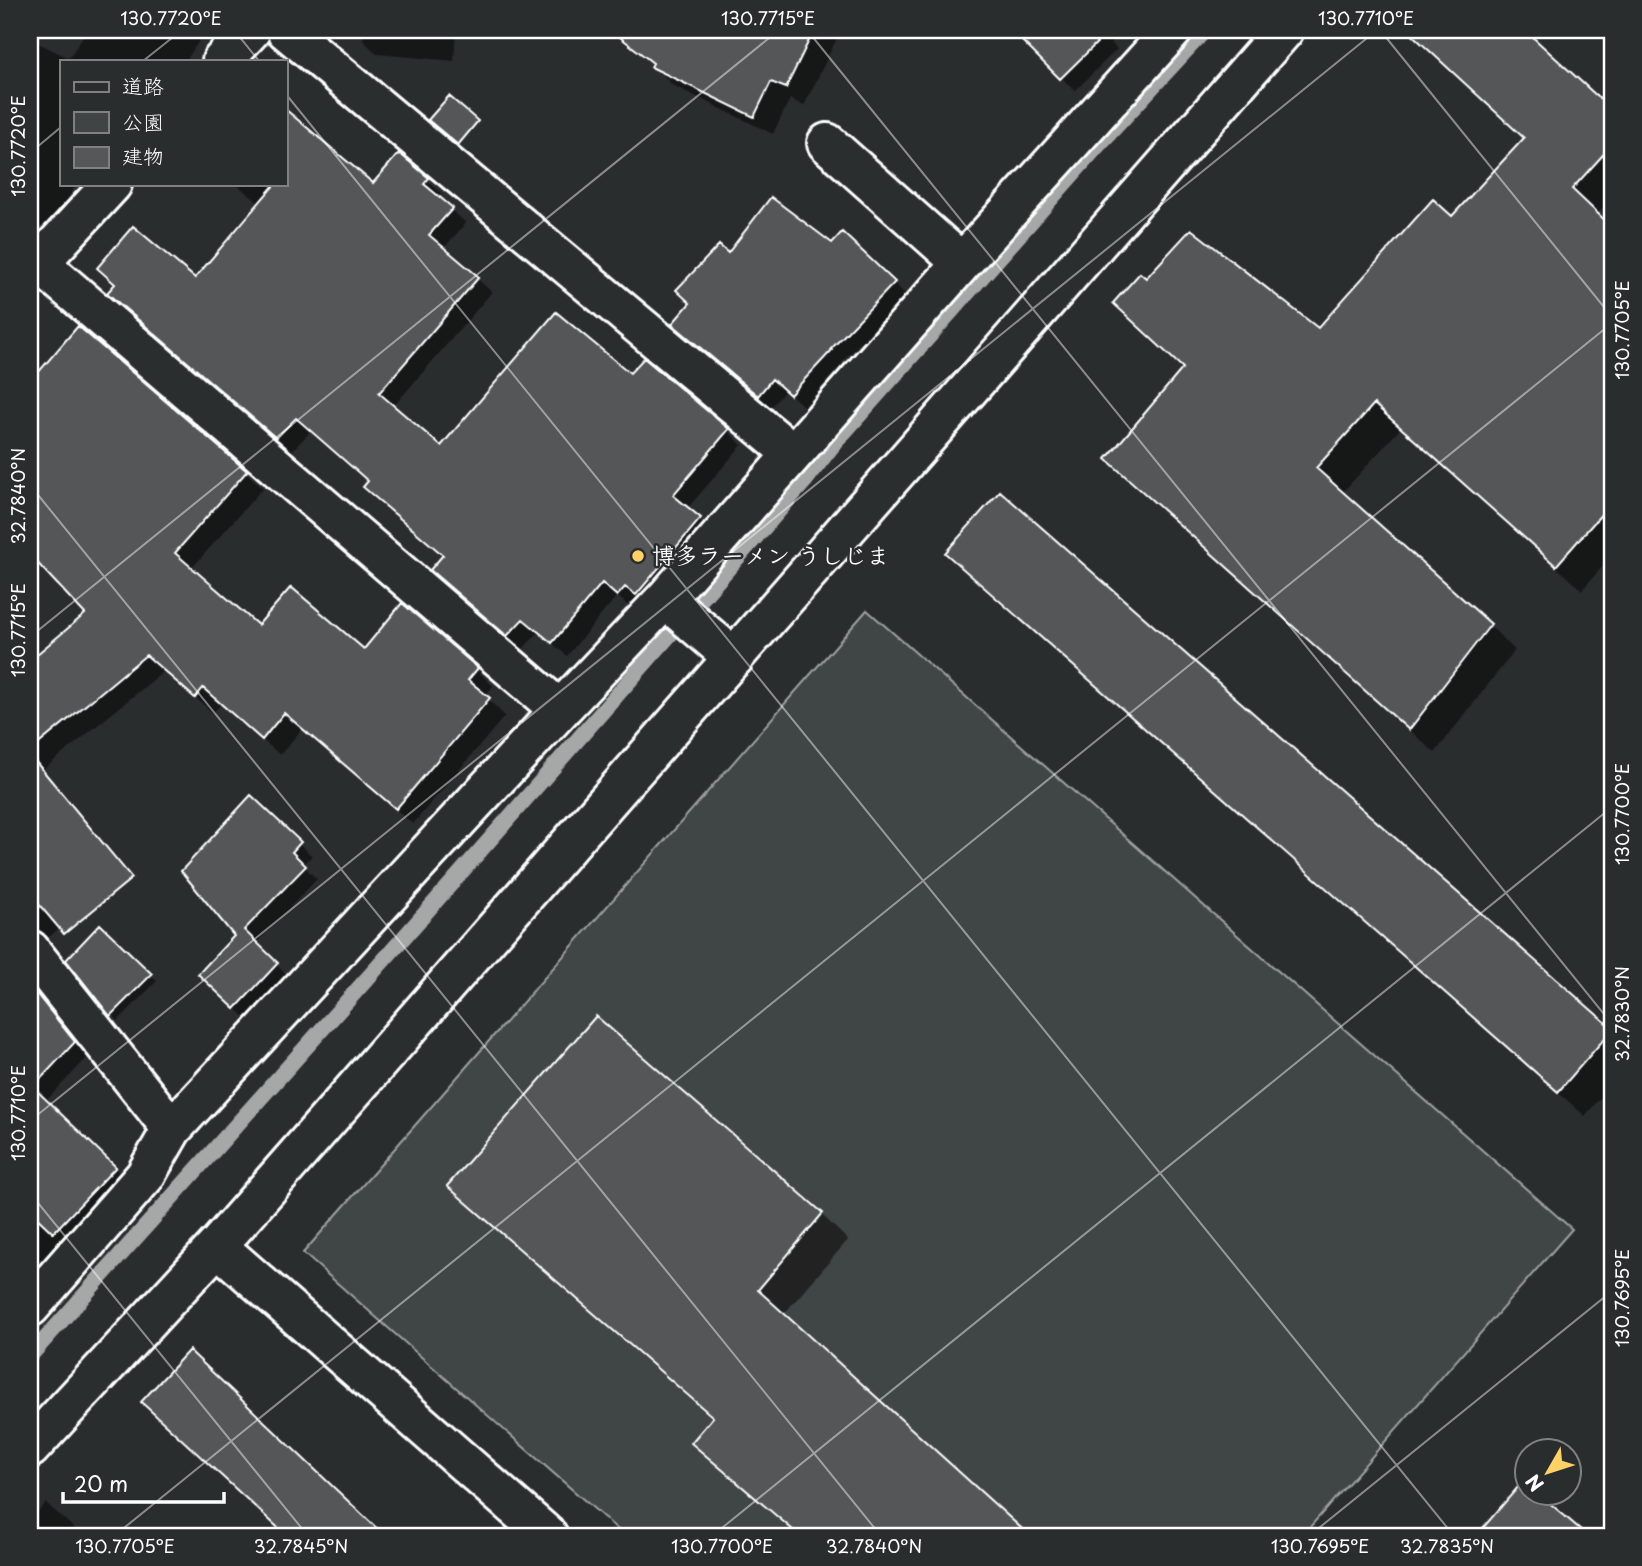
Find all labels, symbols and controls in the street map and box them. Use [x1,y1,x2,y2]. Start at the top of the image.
text: 130.7720°E [120,4,222,31]
text: 130.7715°E [721,4,815,31]
text: 130.7710°E [1318,4,1414,31]
legend [60,60,287,186]
text: 道路 [122,69,164,101]
text: 130.7720°E [4,95,31,197]
text: 公園 [122,105,164,137]
text: 建物 [122,139,164,171]
text: 130.7705°E [1608,280,1635,380]
text: 32.7840°N [4,448,31,544]
place label: 博多ラーメン うしじま [652,537,889,572]
marker: 博多ラーメン うしじま [630,548,646,564]
text: 130.7715°E [4,583,31,677]
text: 130.7700°E [1608,763,1635,865]
text: 32.7830°N [1608,966,1635,1062]
text: 130.7710°E [4,1065,31,1161]
text: 130.7695°E [1608,1249,1635,1347]
north arrow [1512,1436,1582,1506]
scale bar [63,1461,224,1505]
text: 20 m [74,1467,128,1499]
text: N [1518,1469,1550,1498]
text: 130.7705°E [75,1532,175,1559]
text: 32.7845°N [254,1532,348,1559]
text: 130.7700°E [671,1532,773,1559]
text: 32.7840°N [826,1532,922,1559]
text: 130.7695°E [1271,1532,1369,1559]
text: 32.7835°N [1400,1532,1494,1559]

